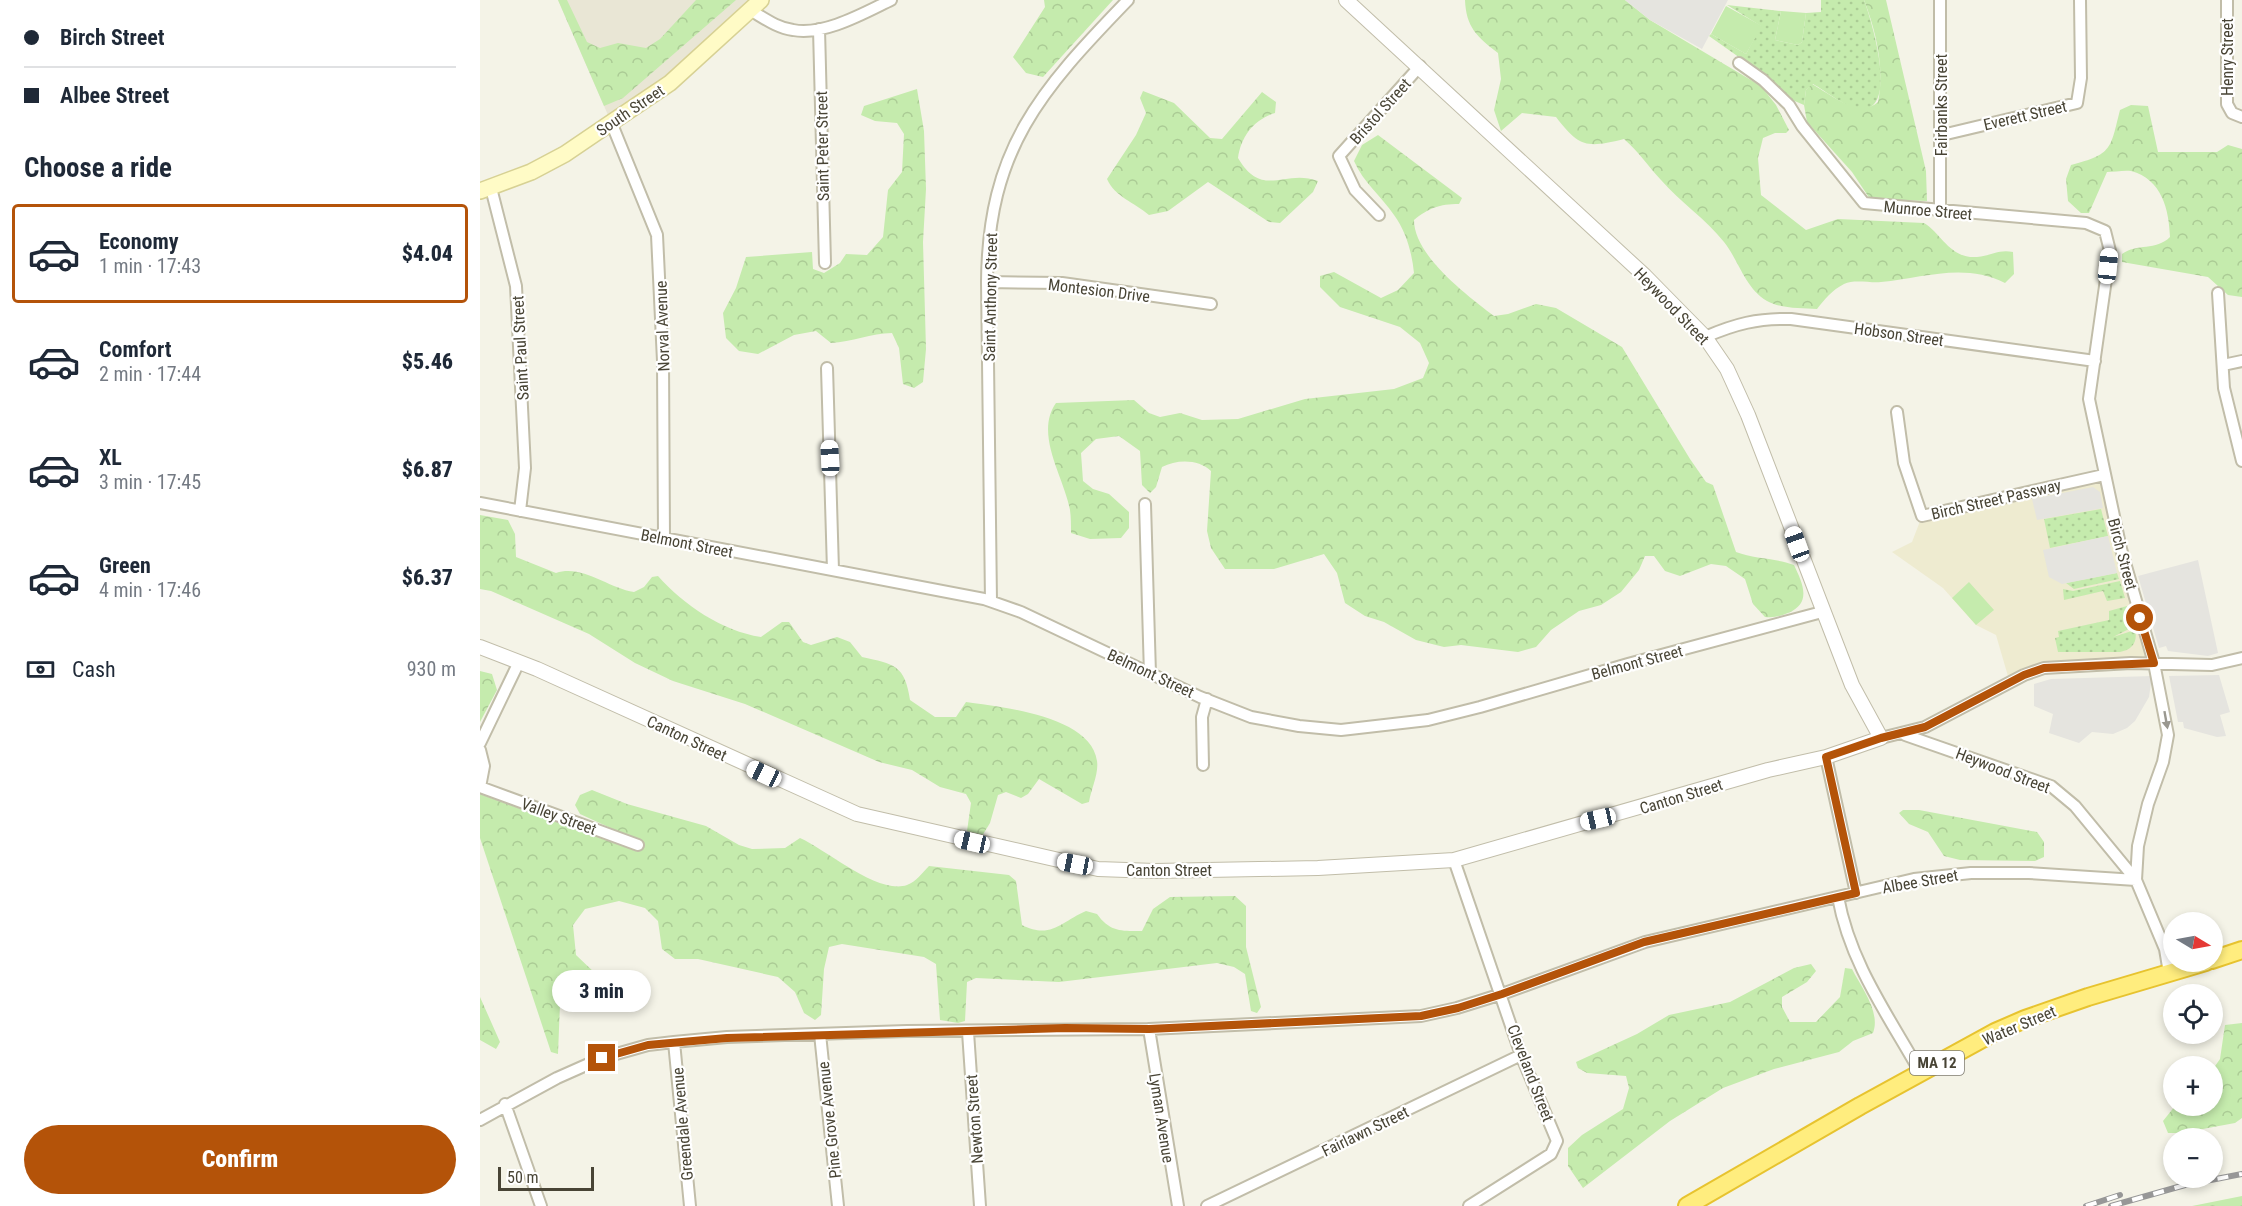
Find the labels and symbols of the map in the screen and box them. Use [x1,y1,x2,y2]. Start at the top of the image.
street label: Henry Street [2218,18,2237,96]
street label: Fairbanks Street [1932,53,1951,156]
street label: Bristol Street [1346,74,1415,148]
street label: South Street [593,81,668,140]
street label: Saint Peter Street [812,90,833,201]
street label: Everett Street [1982,97,2069,134]
street label: Munroe Street [1883,197,1973,224]
street label: Saint Anthony Street [980,232,1001,362]
car [2097,247,2119,285]
street label: Heywood Street [1630,264,1713,349]
street label: Montesion Drive [1047,275,1151,306]
street label: Norval Avenue [651,280,674,372]
street label: Saint Paul Street [508,295,533,401]
street label: Hobson Street [1853,319,1945,350]
car [820,440,840,476]
street label: Birch Street Passway [1929,475,2063,524]
street label: Birch Street [2104,516,2141,592]
car [1782,524,1812,564]
street label: Belmont Street [639,525,735,562]
route start [2126,604,2153,631]
street label: Belmont Street [1589,641,1685,684]
street label: Belmont Street [1104,645,1197,702]
one-way arrow [2162,711,2171,730]
street label: Canton Street [644,712,730,765]
street label: Heywood Street [1953,744,2053,797]
car [744,758,784,790]
street label: Canton Street [1637,775,1725,818]
street label: Valley Street [519,794,599,839]
car [1578,806,1618,832]
car [952,829,992,855]
car [1056,852,1094,876]
street label: Canton Street [1126,861,1212,880]
street label: Albee Street [1881,865,1960,898]
north arrow [2163,912,2223,972]
callout: 3 min [552,971,652,1013]
street label: Water Street [1980,1001,2059,1049]
street label: Cleveland Street [1503,1022,1558,1125]
route end [588,1044,615,1071]
road number: MA 12 [1910,1051,1964,1075]
street label: Pine Grove Avenue [814,1061,845,1179]
street label: Greendale Avenue [668,1067,697,1181]
street label: Lyman Avenue [1145,1072,1178,1164]
street label: Newton Street [962,1073,987,1164]
street label: Fairlawn Street [1319,1102,1412,1161]
scale bar [498,1164,594,1192]

